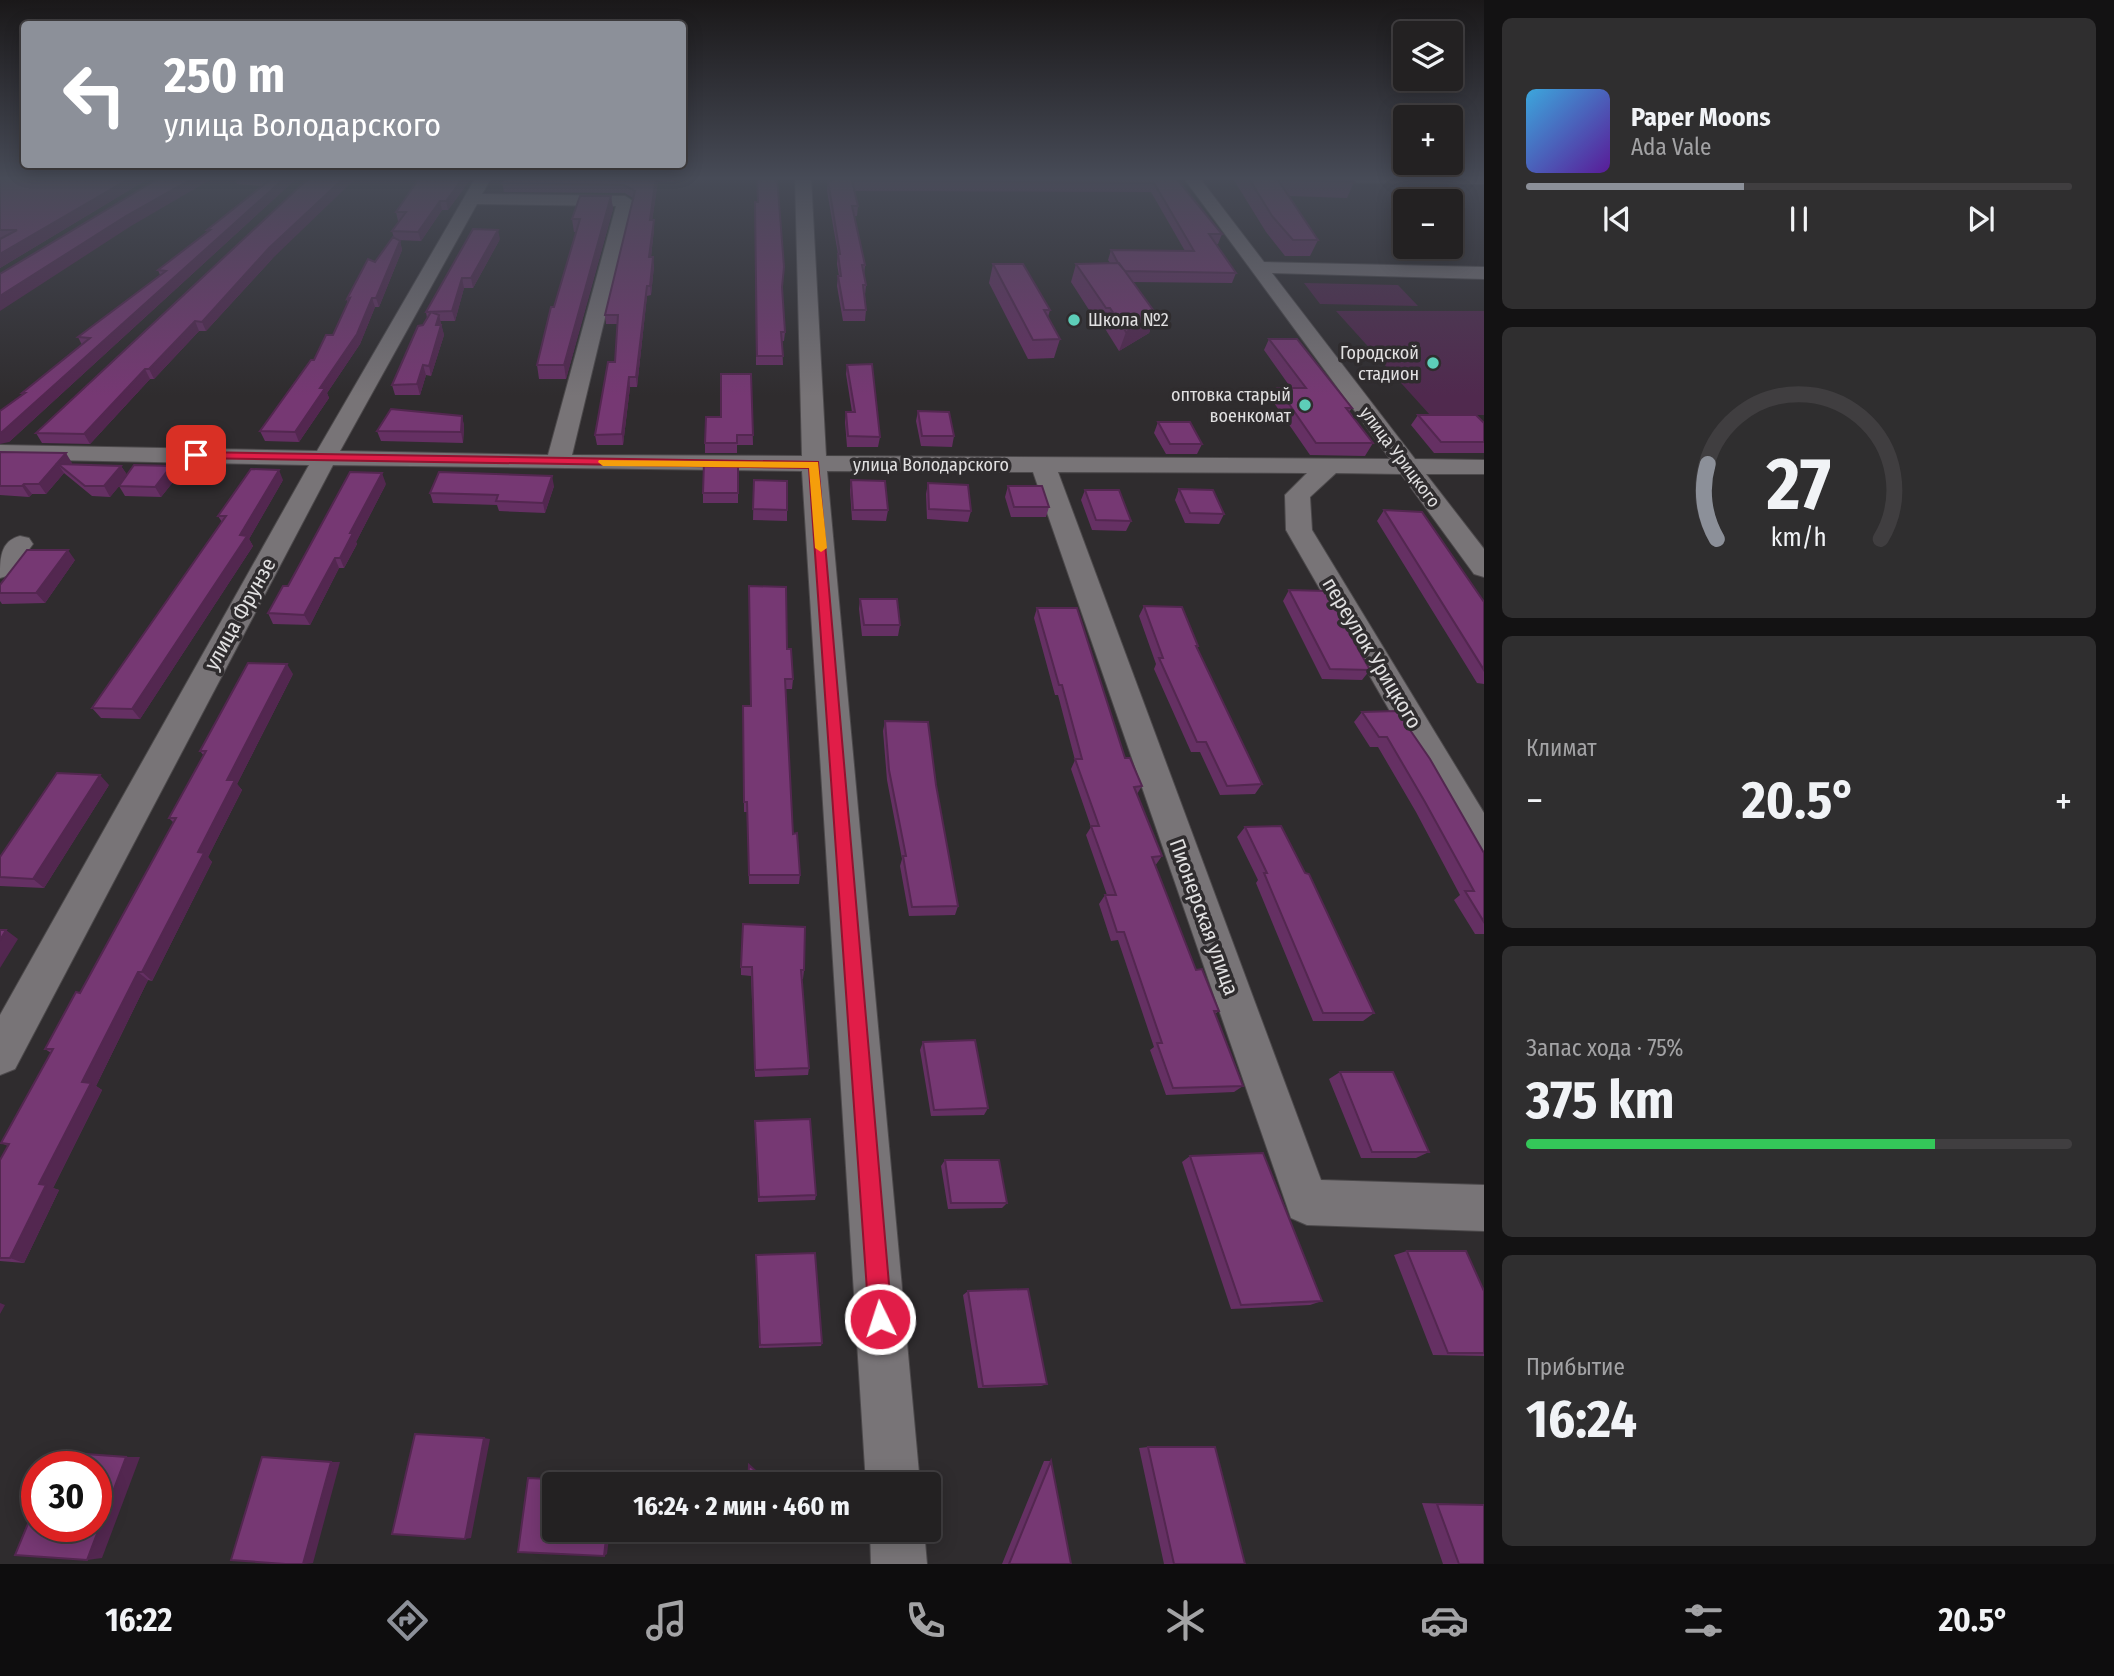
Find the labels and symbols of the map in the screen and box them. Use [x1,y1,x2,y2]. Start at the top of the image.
place label: Школа №2 [1088,309,1169,331]
marker: Школа №2 [1066,312,1082,328]
place label: Городской стадион [1340,342,1419,385]
marker: Городской стадион [1425,355,1441,371]
place label: оптовка старый военкомат [1171,384,1292,427]
marker: оптовка старый военкомат [1297,397,1313,413]
street label: улица Урицкого [1355,402,1445,512]
pin [166,425,226,485]
street label: улица Володарского [853,454,1009,476]
street label: улица Фрунзе [199,553,281,675]
street label: переулок Урицкого [1317,573,1427,733]
street label: Пионерская улица [1164,835,1244,999]
position arrow [843,1282,917,1356]
speed limit sign: 30 [21,1451,112,1542]

